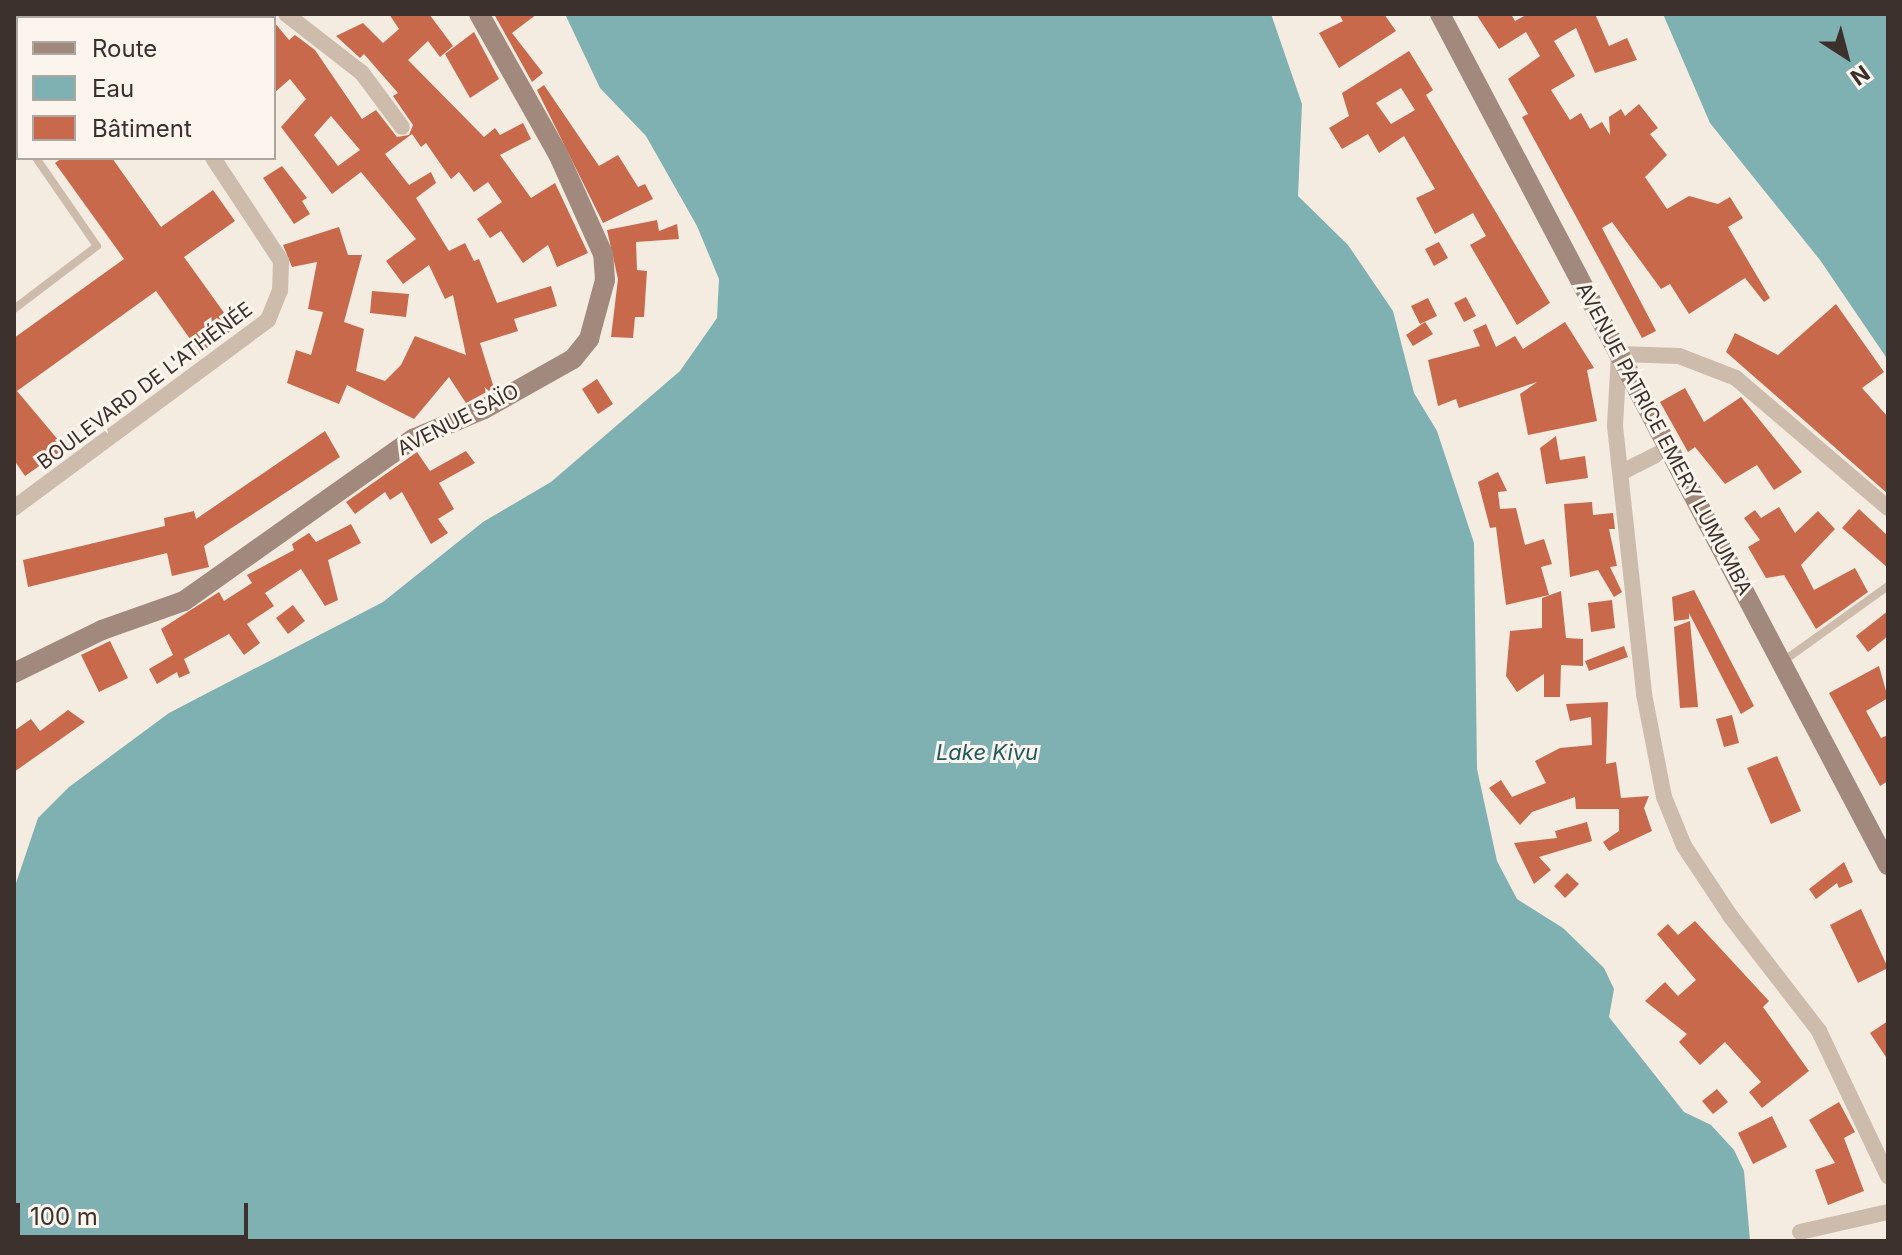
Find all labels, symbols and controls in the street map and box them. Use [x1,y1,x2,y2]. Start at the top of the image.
legend [16,16,276,160]
north arrow [1806,16,1886,96]
text: Route [92,34,157,63]
text: N [1846,60,1875,91]
text: Eau [92,74,134,103]
text: Bâtiment [92,114,192,143]
street label: AVENUE PATRICE EMERY LUMUMBA [1571,279,1757,599]
street label: BOULEVARD DE L'ATHÉNÉE [33,297,257,475]
street label: AVENUE SAÏO [393,379,523,461]
water label: Lake Kivu [936,740,1038,766]
scale bar [20,1187,252,1237]
text: 100 m [30,1202,98,1231]

